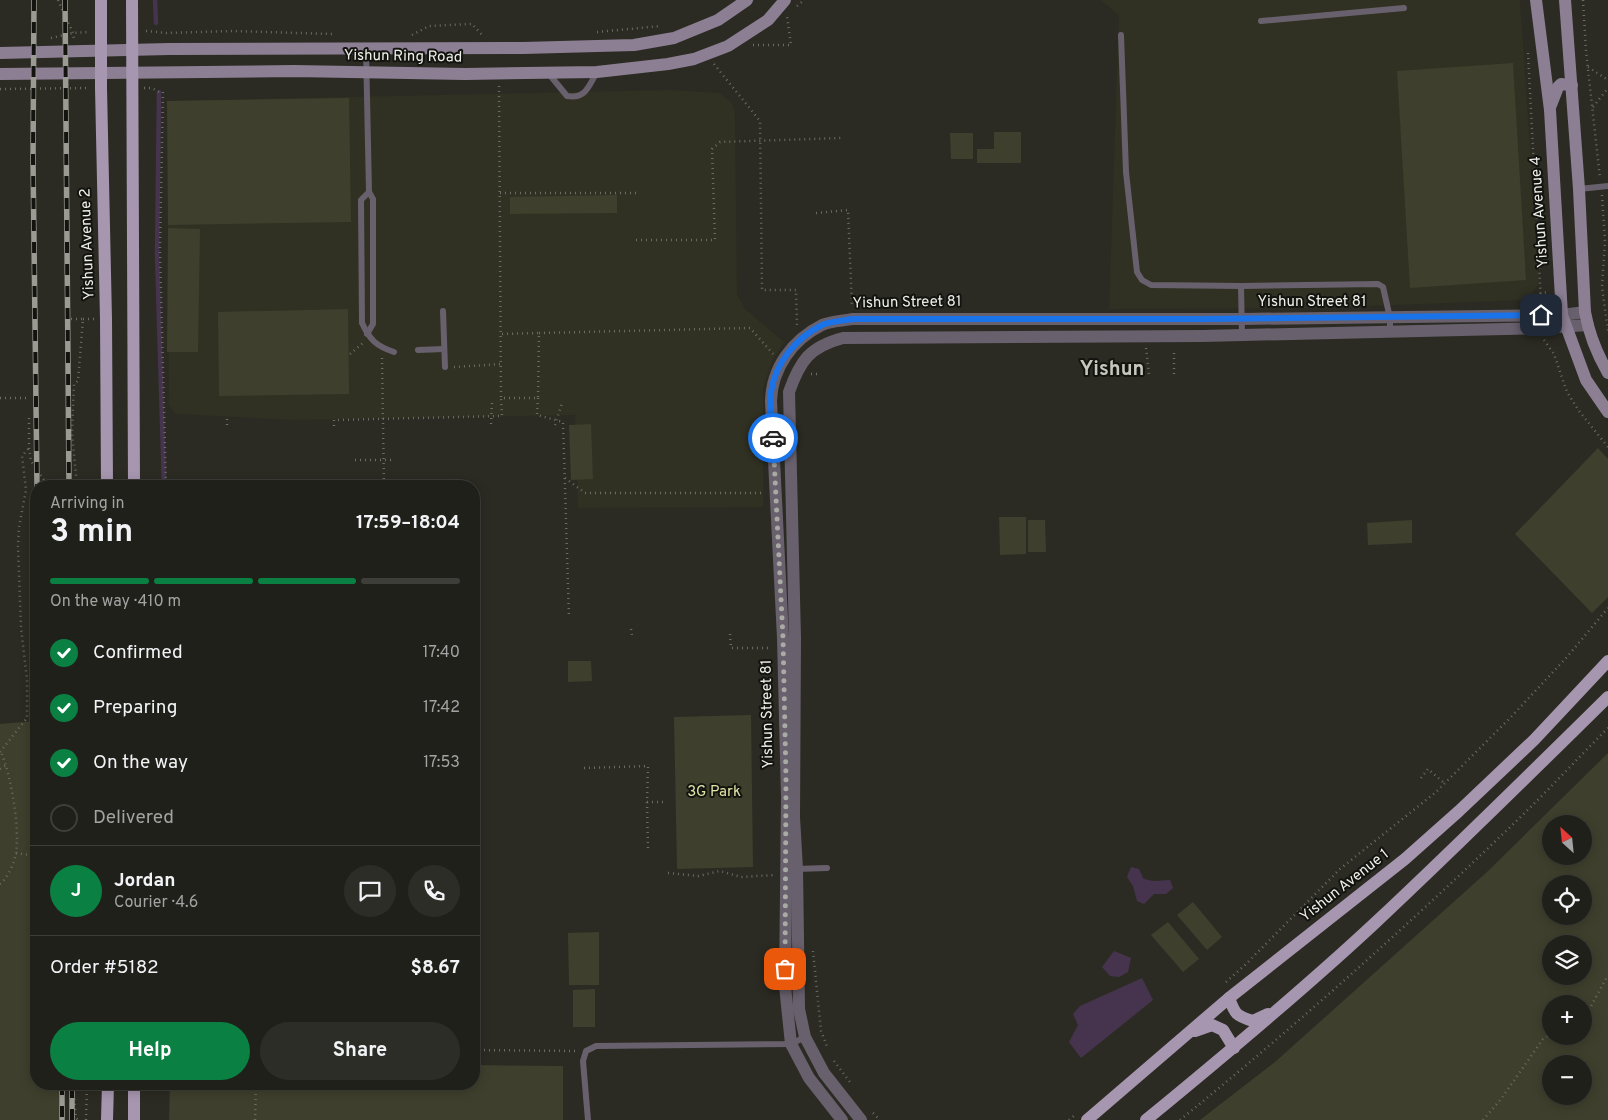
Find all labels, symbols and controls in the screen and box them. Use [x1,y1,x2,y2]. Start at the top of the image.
street label: Yishun Ring Road [344,46,462,68]
street label: Yishun Avenue 4 [1527,156,1553,268]
street label: Yishun Avenue 2 [77,188,99,300]
street label: Yishun Street 81 [852,293,962,313]
street label: Yishun Street 81 [1258,293,1366,312]
pin [1520,294,1562,336]
icon: home [1527,301,1555,329]
district label: Yishun [1080,357,1144,383]
courier [748,413,798,463]
icon: car [759,424,787,452]
text: Arriving in [50,494,125,514]
text: 17:59–18:04 [356,511,460,535]
text: 3 min [50,513,133,553]
text: On the way · 410 m [50,592,181,612]
icon: check [50,639,78,667]
text: Confirmed [93,641,183,665]
text: 17:40 [423,643,460,663]
street label: Yishun Street 81 [758,659,778,769]
icon: check [50,694,78,722]
text: Preparing [93,696,177,720]
text: 17:42 [423,698,460,718]
icon: check [50,749,78,777]
text: On the way [93,751,188,775]
text: 17:53 [423,753,460,773]
park label: 3G Park [687,783,741,802]
text: Delivered [93,806,174,830]
north arrow [1542,815,1592,865]
map controls [1542,815,1592,1105]
street label: Yishun Avenue 1 [1297,845,1393,927]
button: chat [344,865,396,917]
button: phone [408,865,460,917]
text: Jordan [114,869,176,893]
button: locate [1542,875,1592,925]
text: J [71,879,81,903]
text: Courier · 4.6 [114,893,198,913]
button: layers [1542,935,1592,985]
pin [764,948,806,990]
icon: bag [771,955,799,983]
text: Order #5182 [50,956,159,980]
text: $8.67 [411,956,460,980]
button: + [1542,995,1592,1045]
button: Help [50,1022,250,1080]
button: Share [260,1022,460,1080]
button: − [1542,1055,1592,1105]

